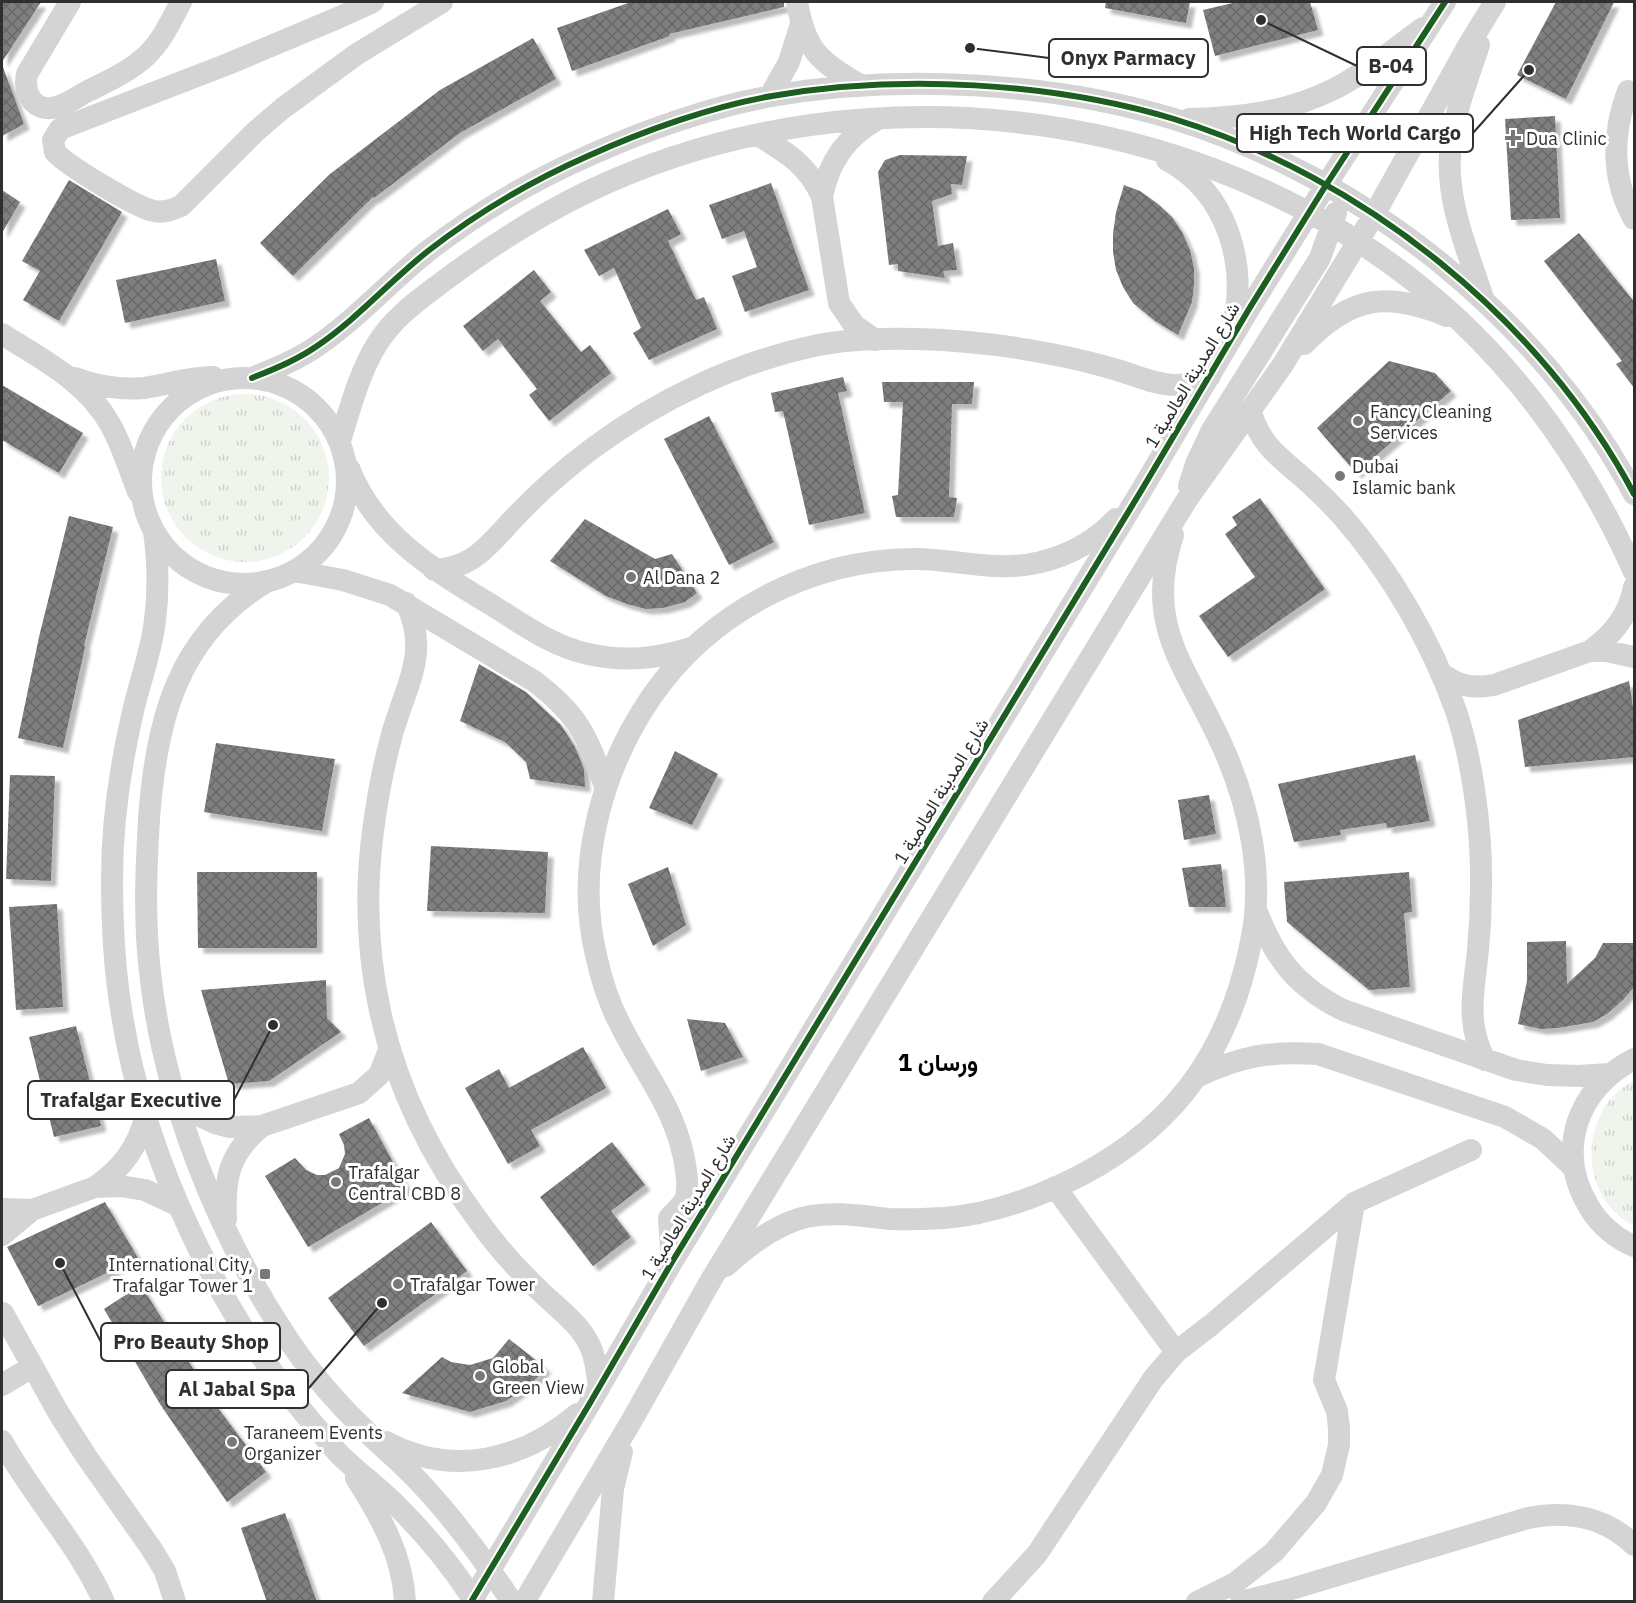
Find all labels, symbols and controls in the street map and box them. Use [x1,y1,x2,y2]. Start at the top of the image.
callout: Onyx Parmacy [1049,39,1208,77]
text: Onyx Parmacy [1060,44,1196,71]
callout: B-04 [1357,47,1426,85]
text: B-04 [1368,52,1414,79]
callout: High Tech World Cargo [1237,114,1473,152]
text: High Tech World Cargo [1249,119,1461,146]
place label: Dua Clinic [1526,127,1607,150]
marker: Dua Clinic [1504,129,1522,147]
street label: شارع المدينة العالمية 1 [1139,298,1245,452]
place label: Fancy Cleaning Services [1370,400,1492,444]
marker: Fancy Cleaning Services [1351,414,1365,428]
place label: Dubai Islamic bank [1352,455,1456,499]
marker: Dubai Islamic bank [1333,469,1347,483]
place label: Al Dana 2 [643,566,720,589]
marker: Al Dana 2 [624,570,638,584]
street label: شارع المدينة العالمية 1 [888,714,994,868]
district label: ورسان 1 [898,1046,978,1078]
callout: Trafalgar Executive [28,1081,234,1119]
text: Trafalgar Executive [40,1086,222,1113]
street label: شارع المدينة العالمية 1 [635,1130,741,1284]
place label: Trafalgar Central CBD 8 [348,1161,461,1205]
marker: Trafalgar Central CBD 8 [329,1175,343,1189]
place label: International City, Trafalgar Tower 1 [108,1253,253,1297]
marker: International City, Trafalgar Tower 1 [258,1267,272,1281]
place label: Trafalgar Tower [410,1273,536,1296]
marker: Trafalgar Tower [391,1277,405,1291]
callout: Pro Beauty Shop [101,1323,280,1361]
text: Pro Beauty Shop [113,1328,269,1355]
place label: Global Green View [492,1355,585,1399]
marker: Global Green View [473,1369,487,1383]
callout: Al Jabal Spa [166,1370,308,1408]
text: Al Jabal Spa [178,1375,296,1402]
place label: Taraneem Events Organizer [244,1421,383,1465]
marker: Taraneem Events Organizer [225,1435,239,1449]

